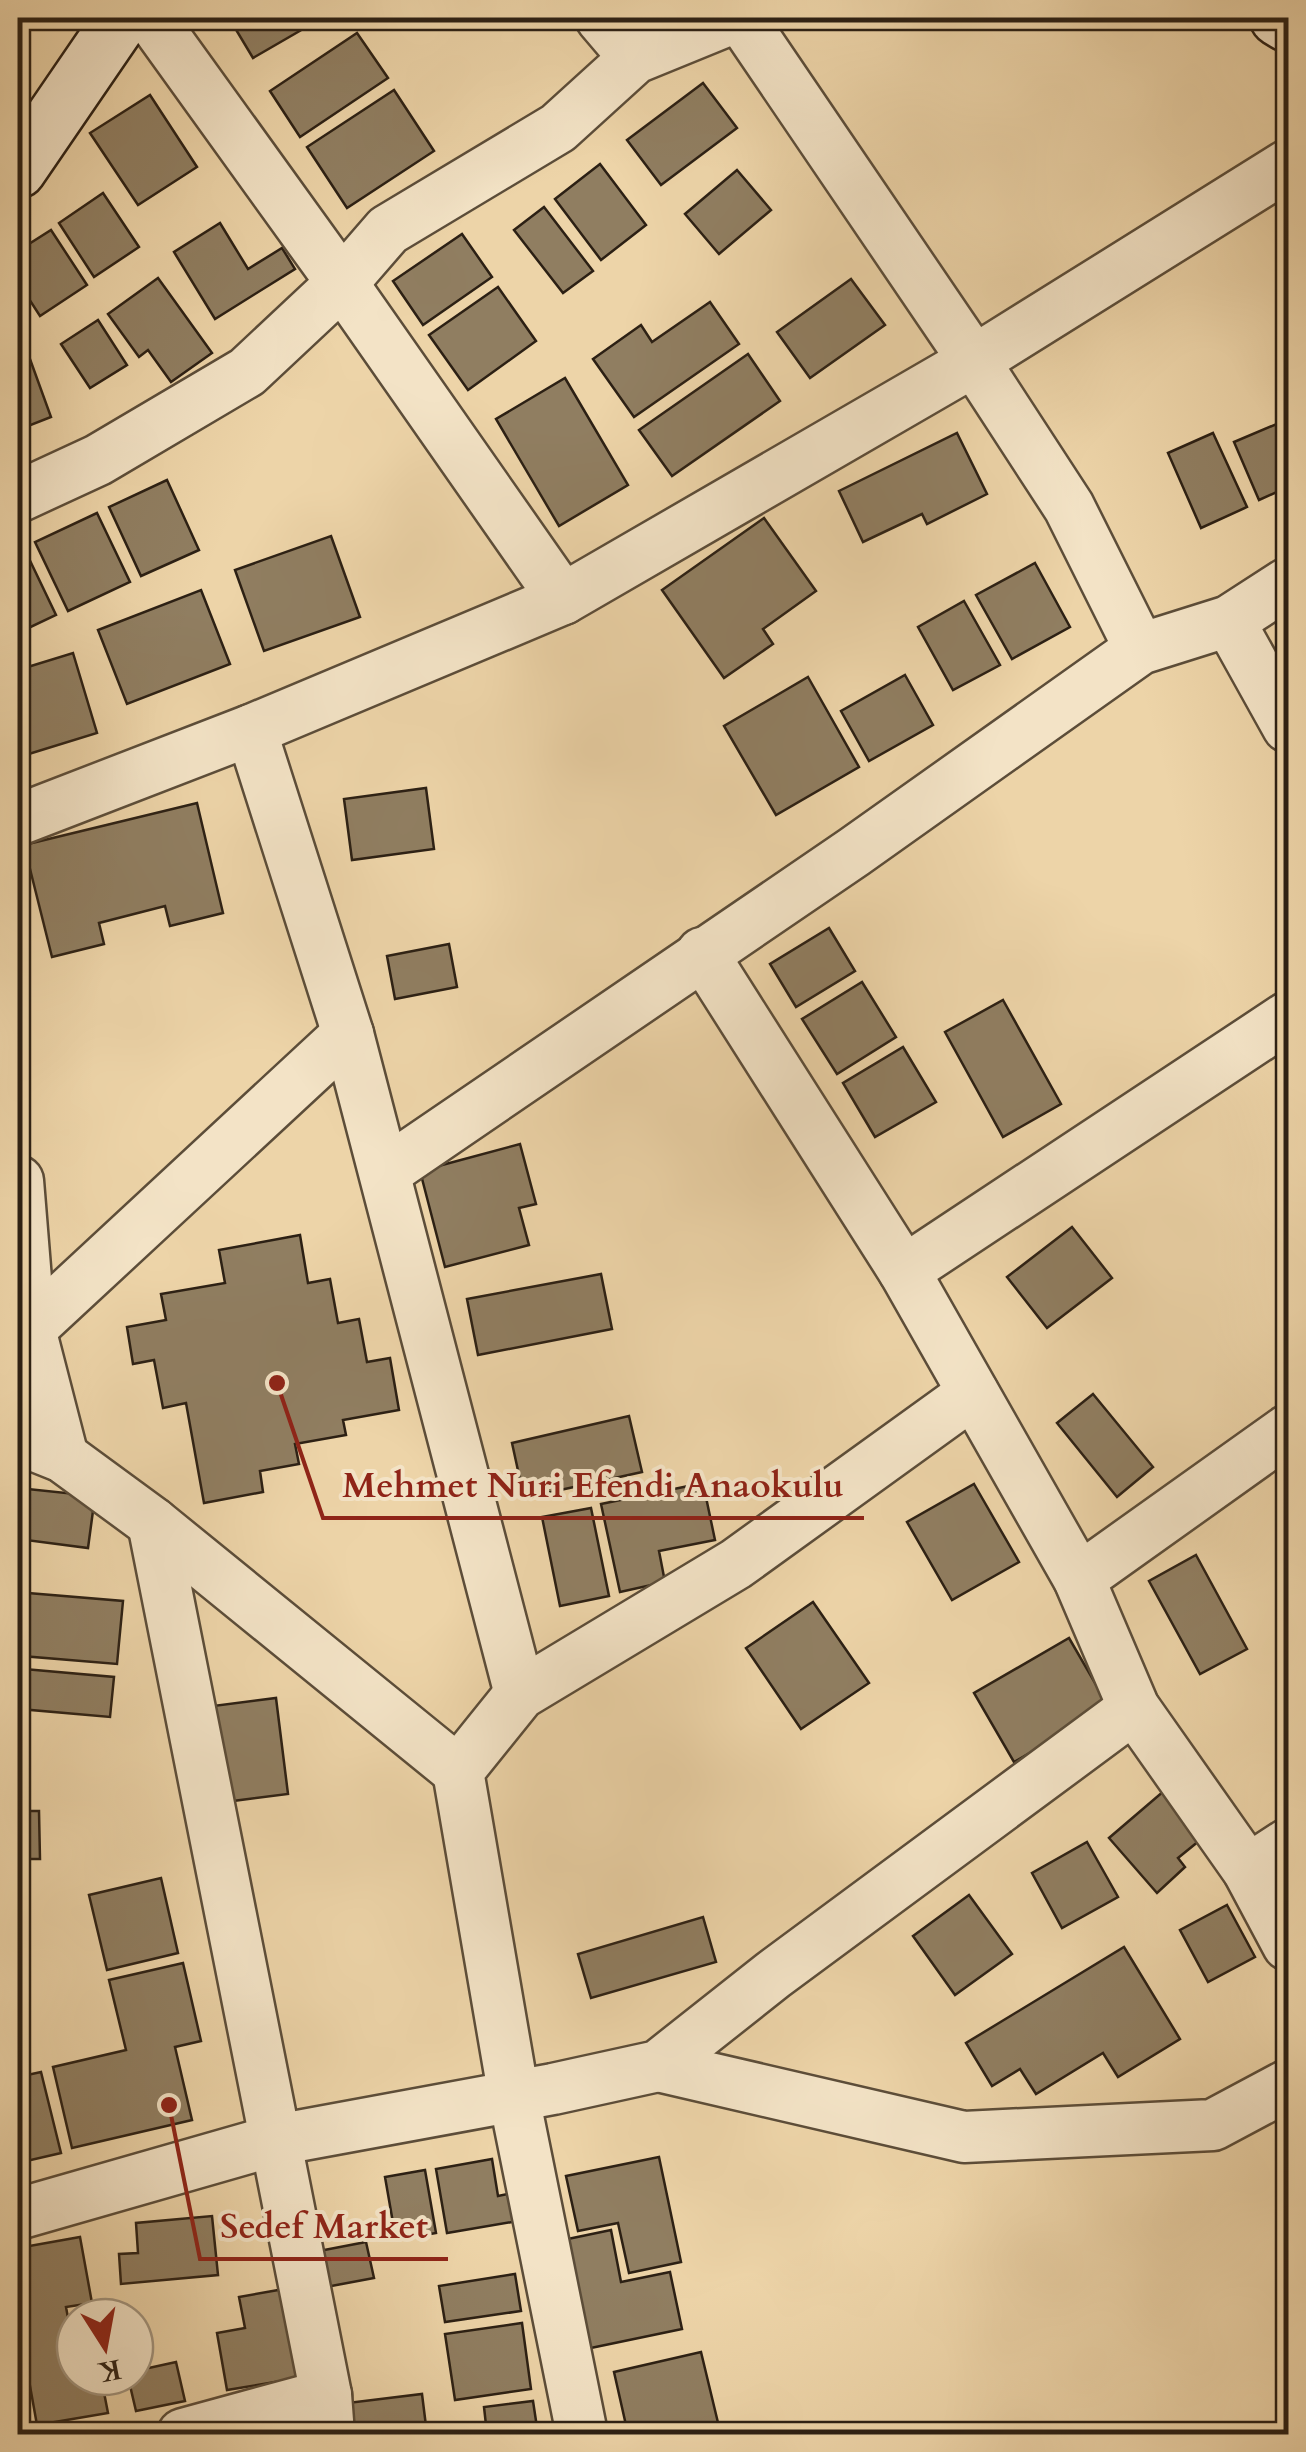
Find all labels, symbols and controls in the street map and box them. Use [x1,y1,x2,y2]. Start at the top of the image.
callout: Mehmet Nuri Efendi Anaokulu [323,1453,864,1518]
text: Mehmet Nuri Efendi Anaokulu [342,1462,844,1510]
callout: Sedef Market [200,2194,448,2259]
text: Sedef Market [220,2203,428,2251]
north arrow [55,2297,155,2397]
text: K [95,2350,124,2391]

